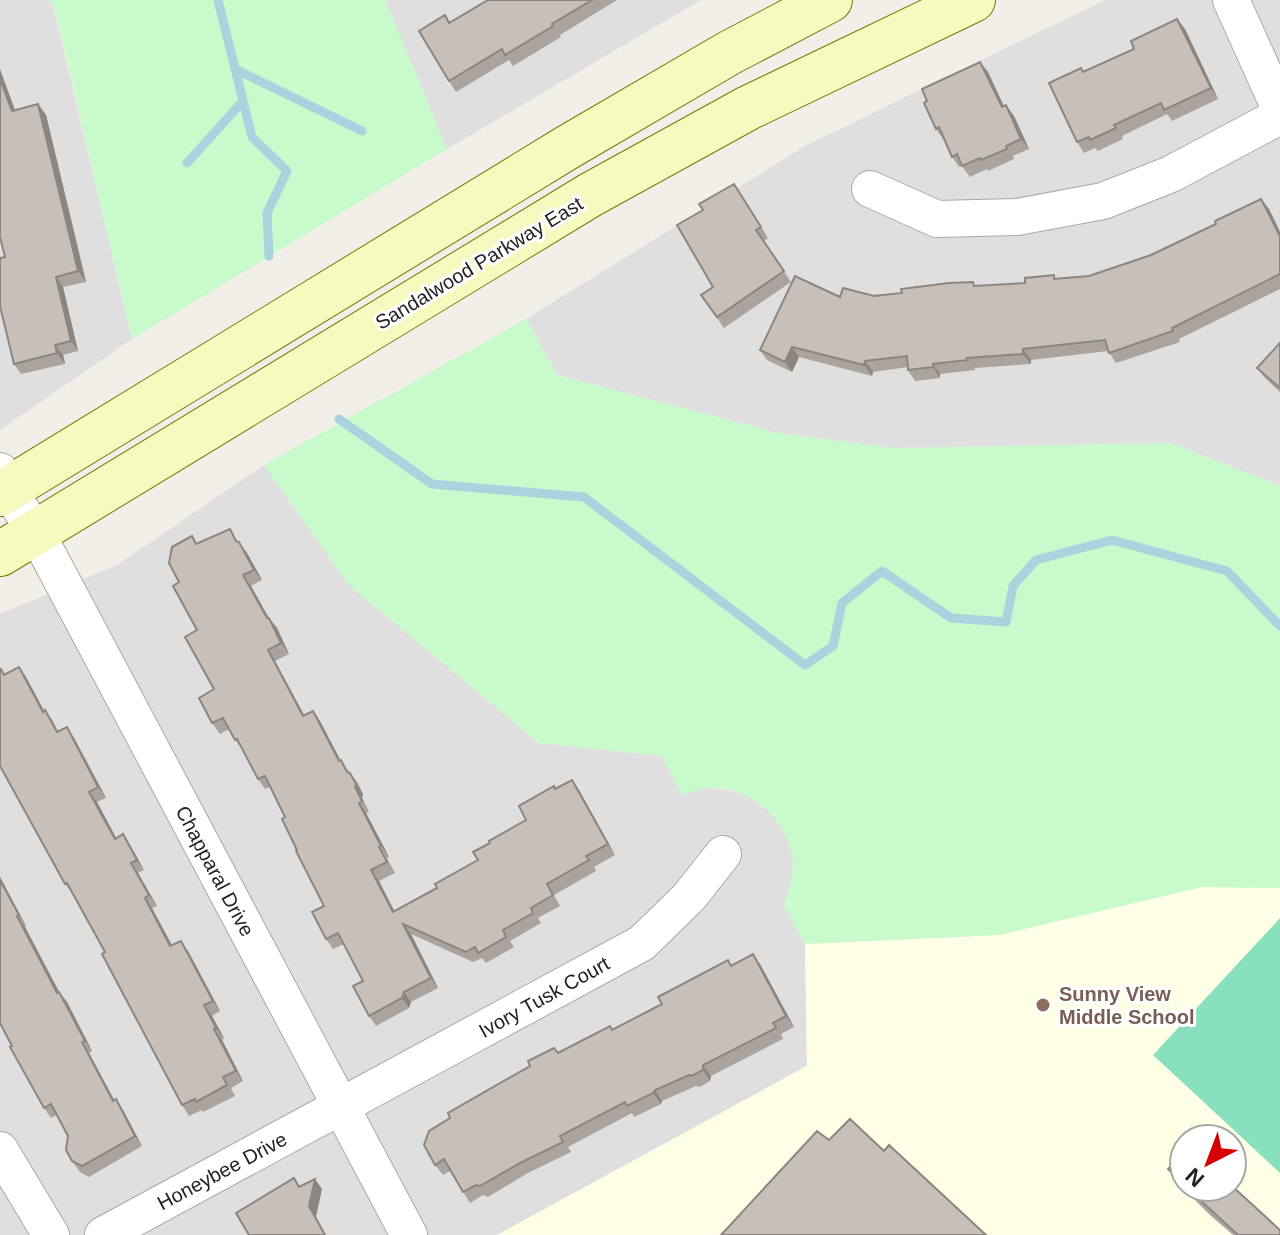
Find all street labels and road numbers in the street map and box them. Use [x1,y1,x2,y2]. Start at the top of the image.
street label: Sandalwood Parkway East [371,192,587,334]
street label: Chapparal Drive [171,802,259,940]
street label: Ivory Tusk Court [475,952,613,1042]
street label: Honeybee Drive [154,1128,290,1214]

